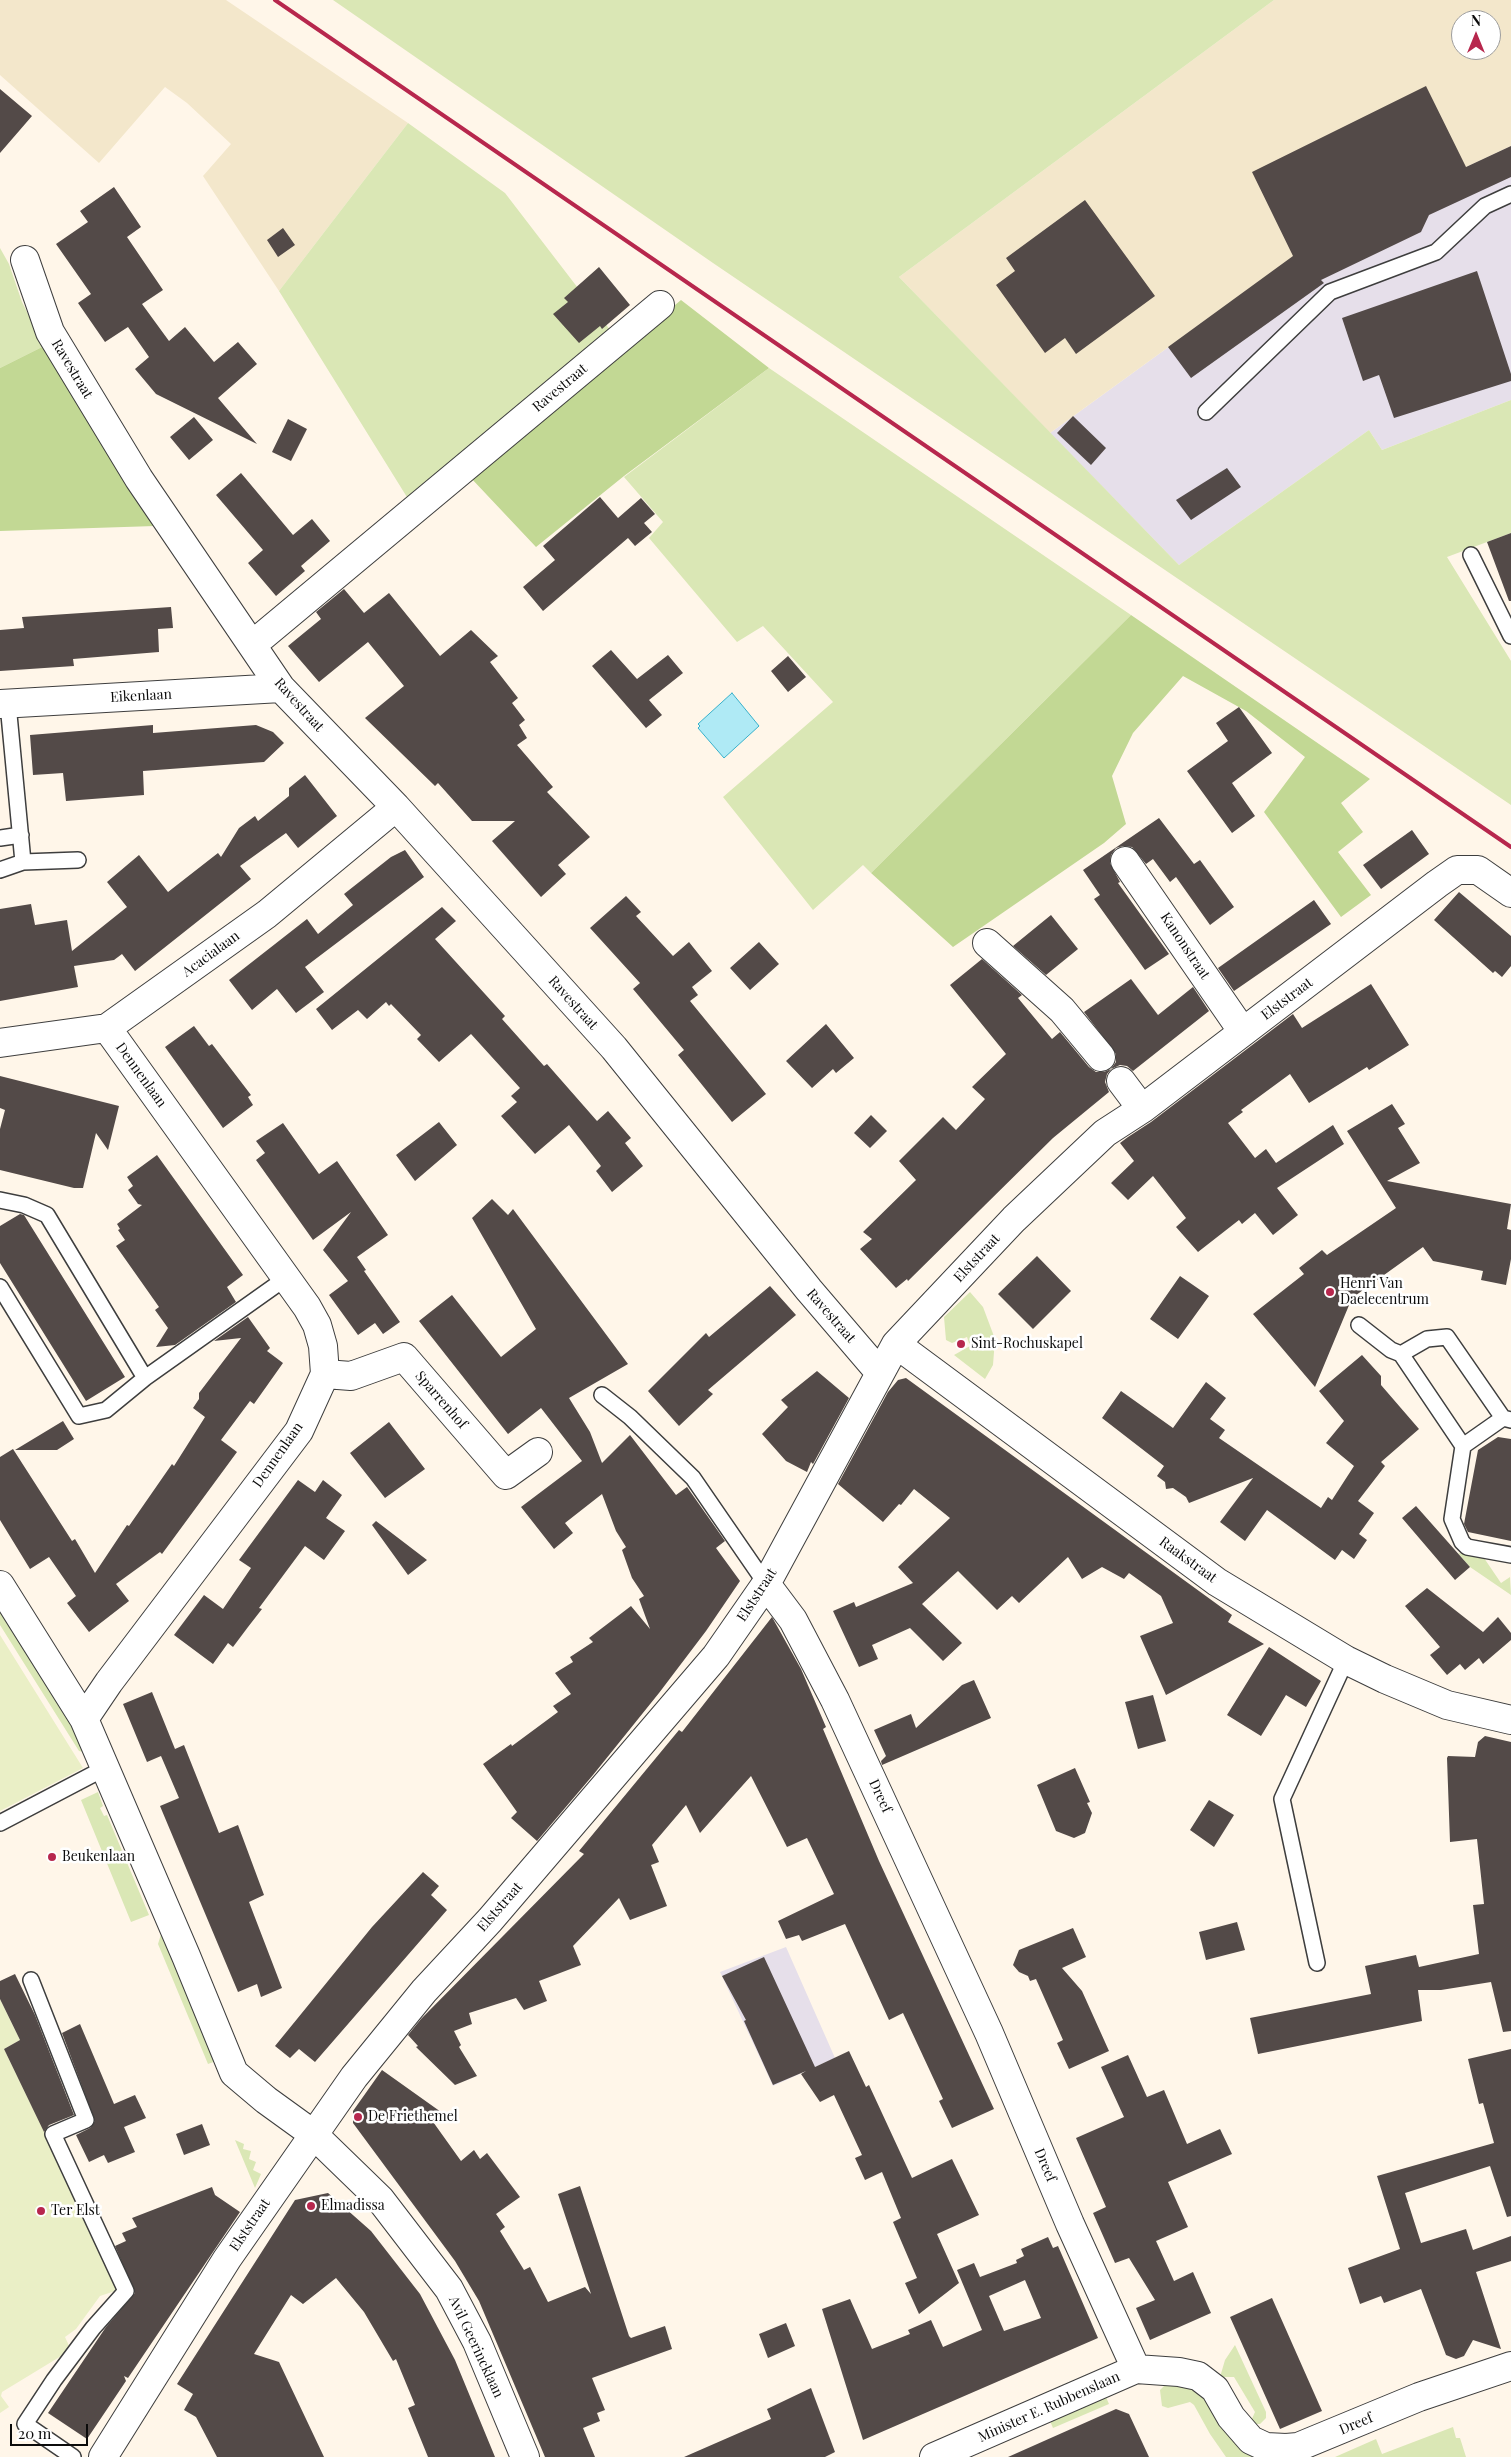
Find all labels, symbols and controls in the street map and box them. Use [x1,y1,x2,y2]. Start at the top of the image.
north arrow [1451,10,1501,60]
text: N [1471,11,1481,30]
street label: Ravestraat [48,336,96,402]
street label: Ravestraat [529,360,591,416]
street label: Ravestraat [271,675,327,735]
street label: Eikenlaan [110,686,172,706]
street label: Kanonstraat [1157,909,1213,983]
street label: Acacialaan [179,928,243,980]
street label: Ravestraat [545,973,601,1033]
street label: Elststraat [1258,974,1316,1024]
street label: Dennenlaan [112,1039,170,1111]
street label: Elststraat [950,1230,1004,1286]
place label: Henri Van Daelecentrum [1340,1276,1429,1308]
street label: Ravestraat [803,1286,859,1346]
marker: Henri Van Daelecentrum [1324,1286,1336,1298]
place label: Sint-Rochuskapel [971,1336,1083,1352]
marker: Sint-Rochuskapel [955,1338,967,1350]
street label: Sparrenhof [411,1368,471,1432]
street label: Dennenlaan [249,1419,307,1491]
street label: Raakstraat [1156,1533,1220,1587]
street label: Elststraat [734,1565,780,1625]
street label: Dreef [865,1777,895,1815]
place label: Beukenlaan [62,1849,135,1865]
marker: Beukenlaan [46,1851,58,1863]
street label: Elststraat [474,1879,526,1935]
place label: De Friethemel [368,2109,458,2125]
marker: De Friethemel [352,2111,364,2123]
street label: Dreef [1030,2146,1060,2184]
street label: Elststraat [226,2195,274,2255]
place label: Elmadissa [321,2198,385,2214]
marker: Elmadissa [305,2200,317,2212]
place label: Ter Elst [51,2203,100,2219]
marker: Ter Elst [35,2205,47,2217]
street label: Avil Geerincklaan [445,2293,507,2401]
street label: Minister E. Rubbenslaan [976,2368,1122,2446]
street label: Dreef [1337,2409,1375,2439]
scale bar [12,2414,90,2446]
text: 20 m [18,2423,51,2443]

